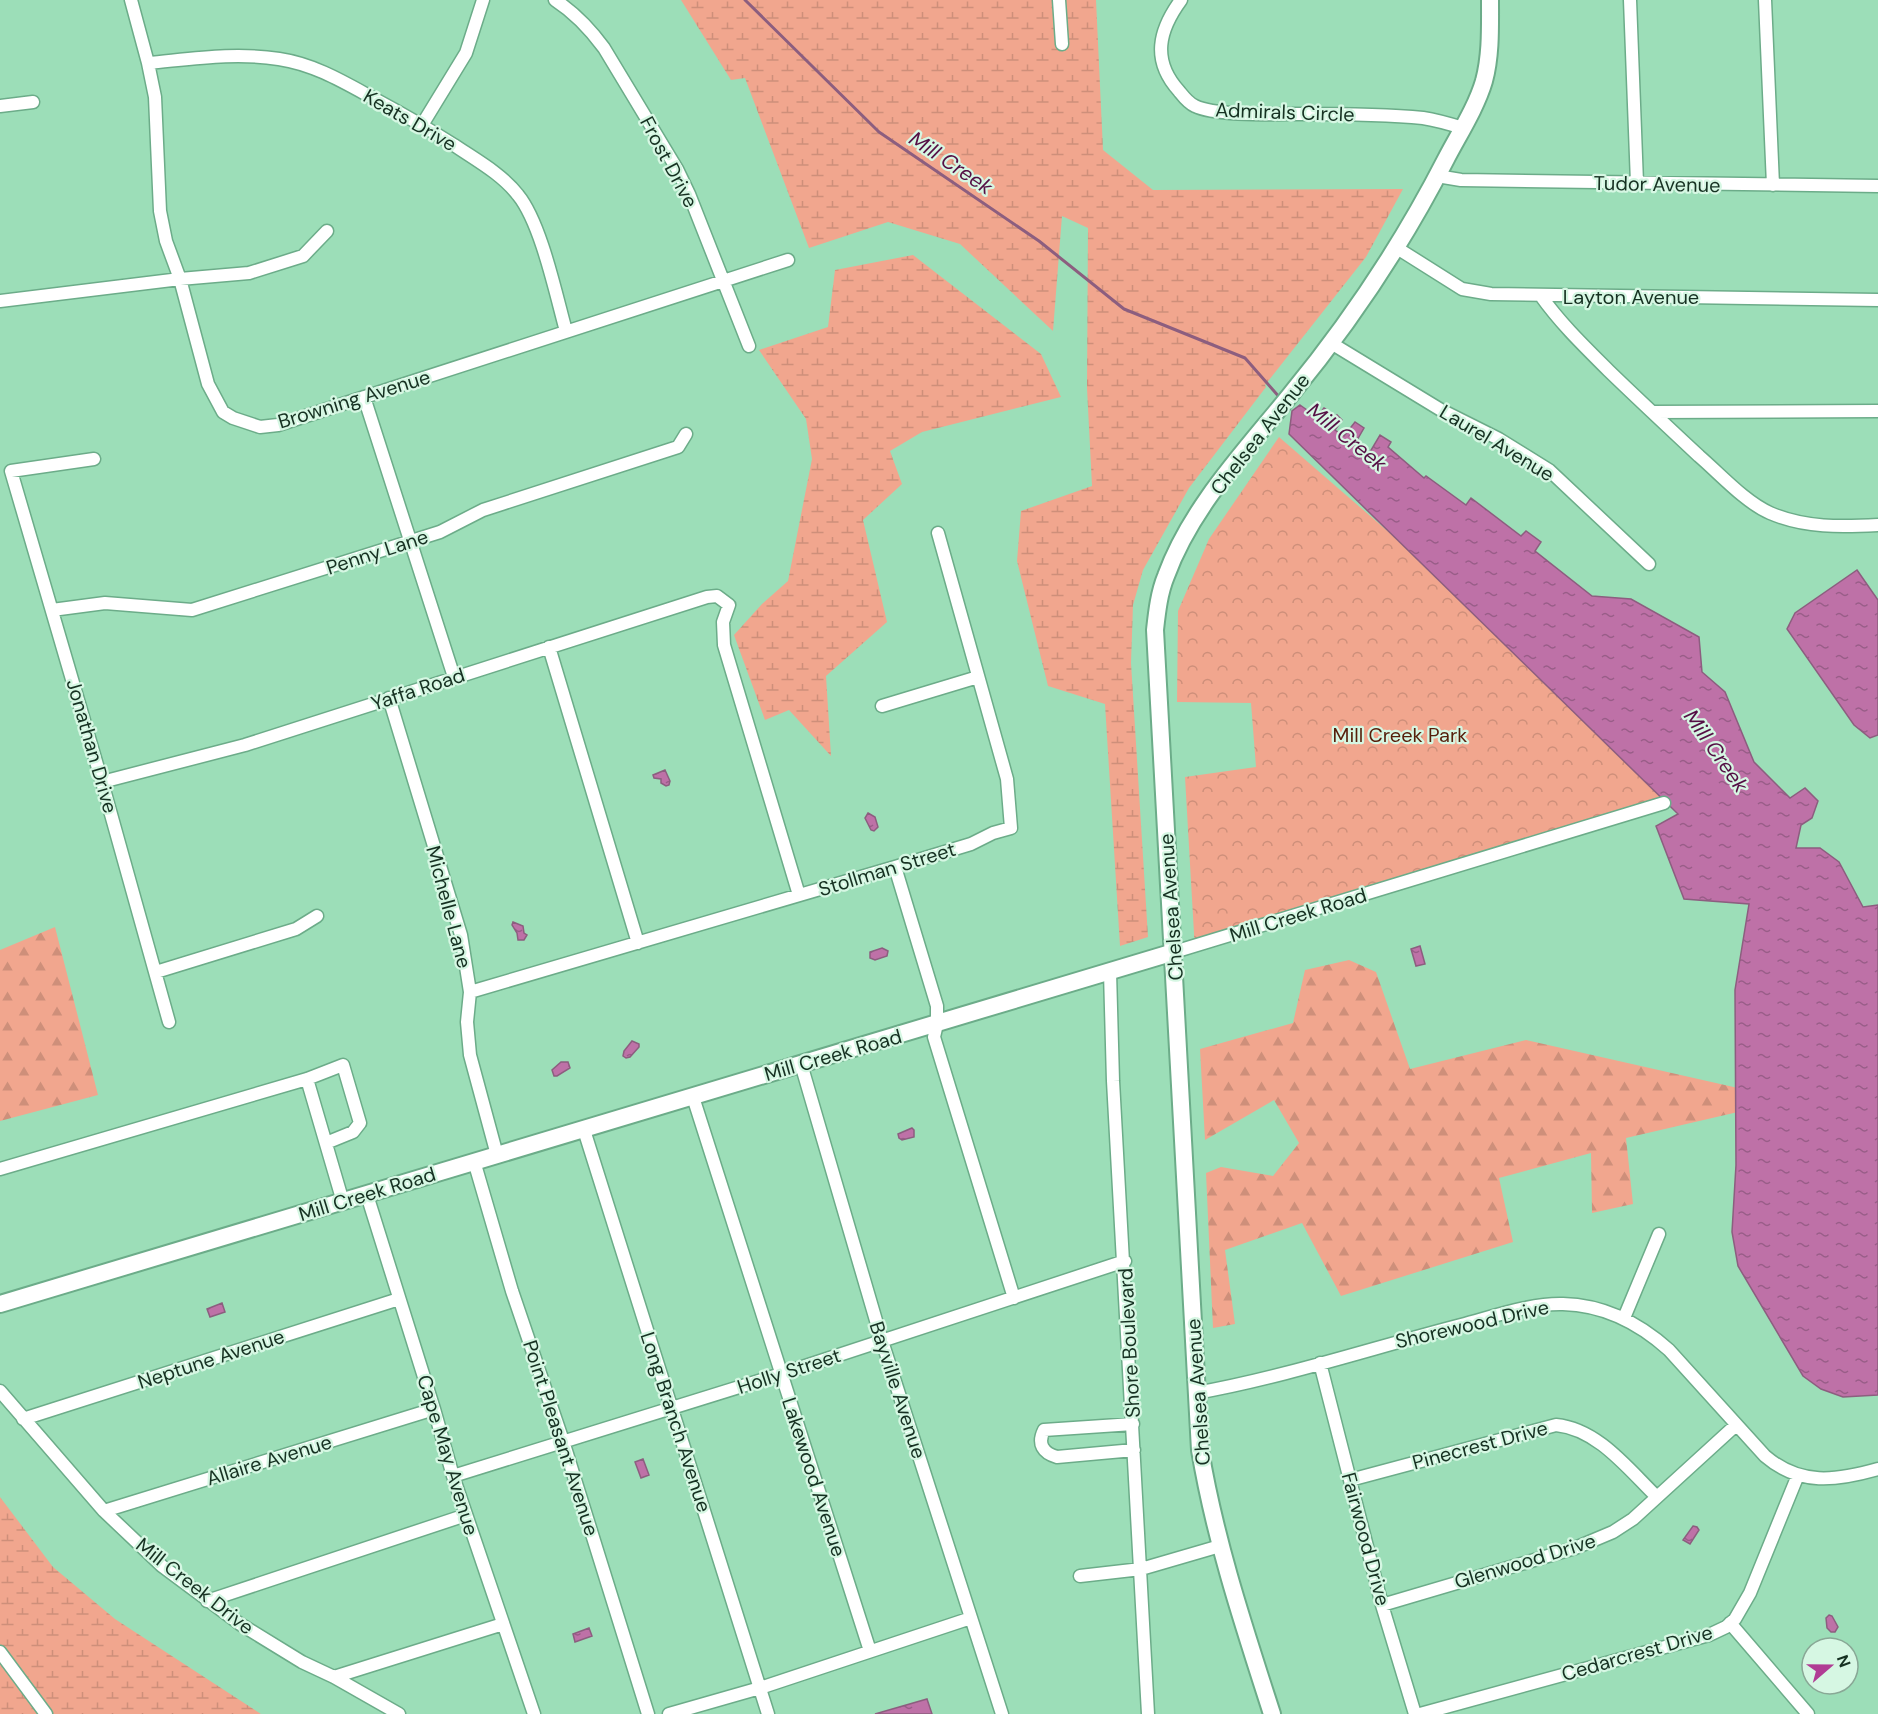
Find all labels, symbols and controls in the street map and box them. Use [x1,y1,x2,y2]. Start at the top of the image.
street label: Keats Drive [359,83,461,157]
street label: Admirals Circle [1215,97,1355,127]
street label: Frost Drive [634,112,704,212]
water label: Mill Creek [904,125,999,201]
street label: Tudor Avenue [1593,170,1721,198]
street label: Layton Avenue [1563,284,1699,310]
street label: Browning Avenue [275,363,433,435]
street label: Chelsea Avenue [1204,368,1316,500]
water label: Mill Creek [1301,396,1393,478]
street label: Laurel Avenue [1435,399,1559,487]
street label: Penny Lane [323,523,431,581]
street label: Yaffa Road [368,662,468,716]
street label: Jonathan Drive [60,676,124,816]
water label: Mill Creek [1677,704,1755,798]
park label: Mill Creek Park [1333,722,1467,748]
street label: Chelsea Avenue [1153,833,1189,981]
street label: Stollman Street [815,836,959,902]
street label: Michelle Lane [420,843,478,971]
street label: Mill Creek Road [1226,882,1370,948]
street label: Mill Creek Road [761,1023,905,1087]
street label: Mill Creek Road [295,1161,439,1227]
street label: Shore Boulevard [1112,1267,1146,1419]
street label: Shorewood Drive [1393,1294,1551,1354]
street label: Bayville Avenue [864,1318,932,1462]
street label: Chelsea Avenue [1180,1318,1216,1466]
street label: Neptune Avenue [134,1323,288,1395]
street label: Long Branch Avenue [635,1329,717,1515]
street label: Point Pleasant Avenue [517,1337,605,1539]
street label: Holly Street [734,1342,844,1400]
street label: Cape May Avenue [411,1372,485,1538]
street label: Lakewood Avenue [776,1394,852,1560]
street label: Pinecrest Drive [1409,1414,1551,1476]
street label: Allaire Avenue [203,1429,335,1491]
street label: Fairwood Drive [1336,1470,1396,1608]
street label: Glenwood Drive [1451,1527,1599,1595]
street label: Mill Creek Drive [131,1532,259,1640]
street label: Cedarcrest Drive [1558,1619,1716,1687]
north arrow [1800,1636,1860,1696]
text: N [1832,1652,1855,1670]

